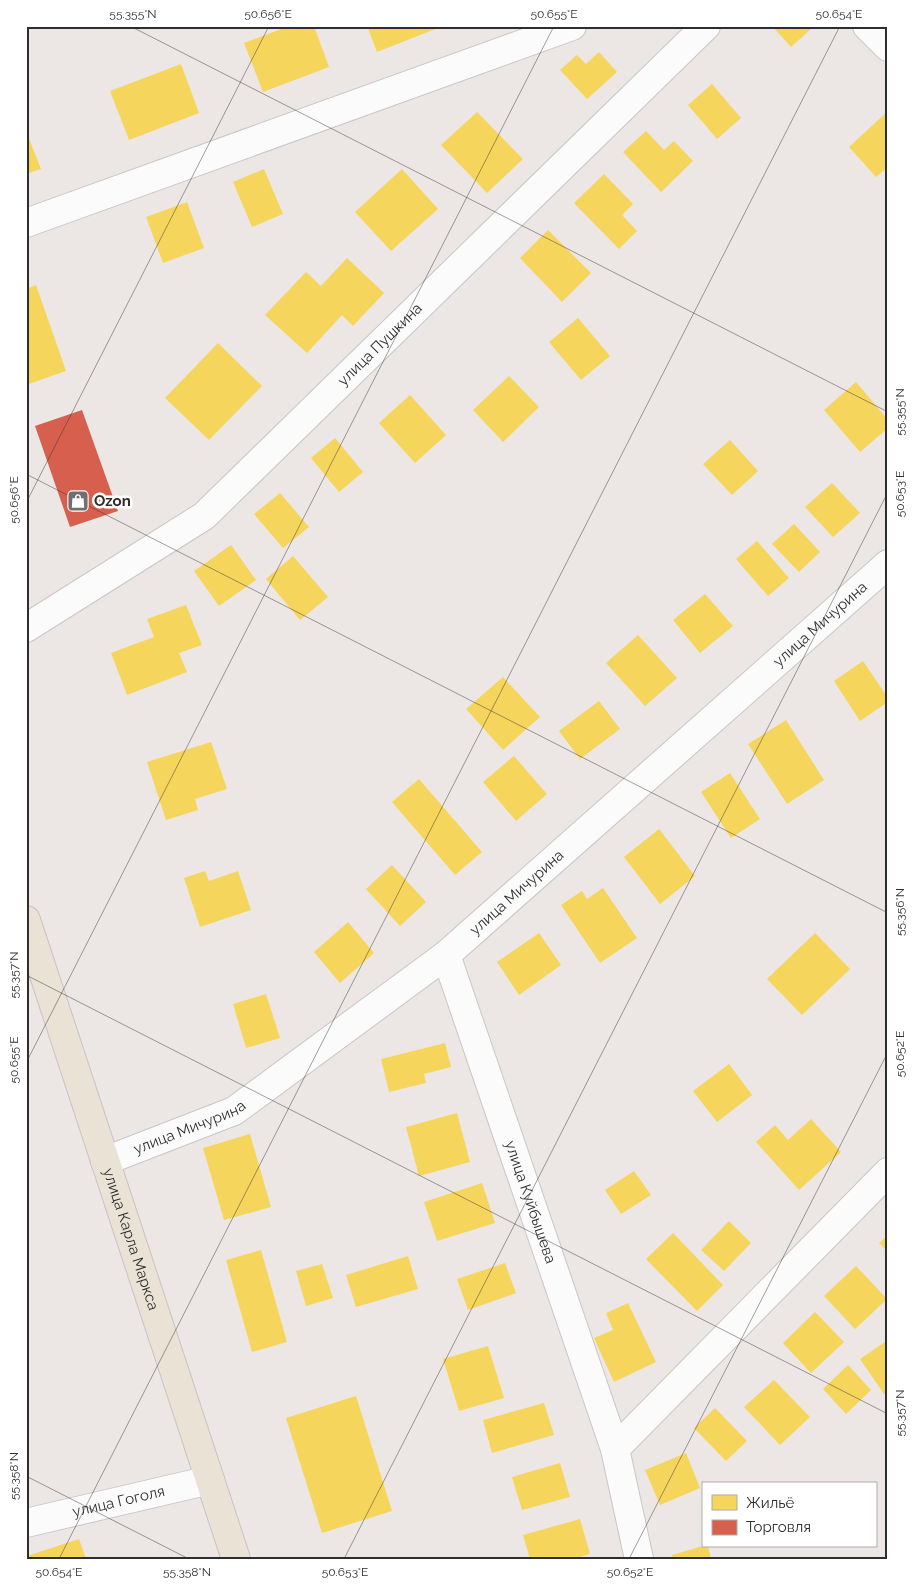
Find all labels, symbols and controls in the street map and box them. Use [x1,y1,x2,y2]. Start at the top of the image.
text: 55.355°N [109,7,157,21]
text: 50.656°E [244,7,292,21]
text: 50.655°E [531,7,577,21]
text: 50.654°E [816,7,862,21]
street label: улица Пушкина [334,299,426,390]
text: 55.355°N [893,388,907,436]
text: 50.653°E [893,471,907,517]
text: 50.656°E [7,476,21,524]
shop icon: Ozon [66,489,90,513]
place label: Ozon [94,492,131,510]
street label: улица Мичурина [769,578,871,670]
street label: улица Мичурина [466,846,567,939]
text: 55.356°N [893,888,907,936]
text: 55.357°N [7,951,21,999]
text: 50.652°E [893,1031,907,1077]
text: 50.655°E [7,1037,21,1083]
street label: улица Мичурина [131,1096,249,1158]
street label: улица Куйбышева [501,1138,560,1266]
street label: улица Карла Маркса [99,1166,163,1312]
text: 55.357°N [893,1389,907,1437]
text: 55.358°N [7,1452,21,1500]
street label: улица Гоголя [71,1482,166,1521]
legend [702,1482,876,1548]
text: Жильё [746,1494,795,1512]
text: Торговля [746,1518,811,1536]
text: 50.654°E [36,1565,82,1579]
text: 55.358°N [163,1565,211,1579]
text: 50.653°E [322,1565,368,1579]
text: 50.652°E [607,1565,653,1579]

